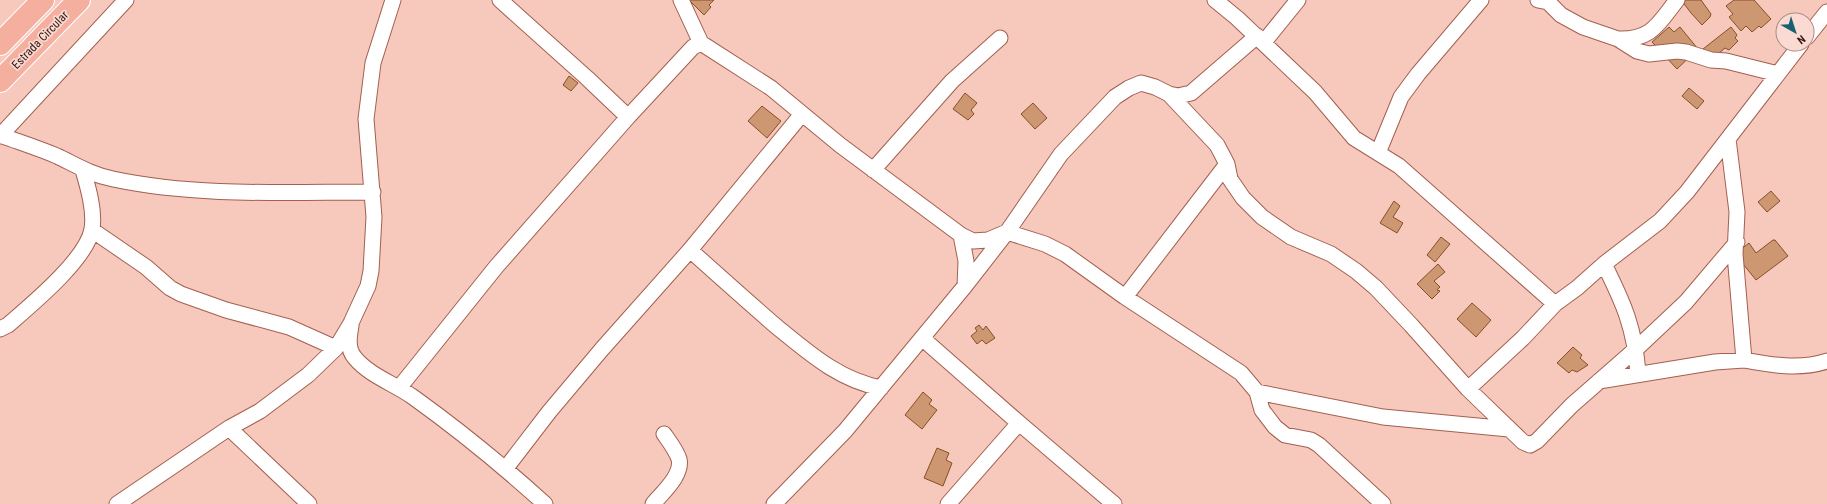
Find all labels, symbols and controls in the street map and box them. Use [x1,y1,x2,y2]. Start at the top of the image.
street label: Estrada Circular [9,8,71,72]
north arrow [1775,12,1815,52]
text: N [1794,32,1808,47]

